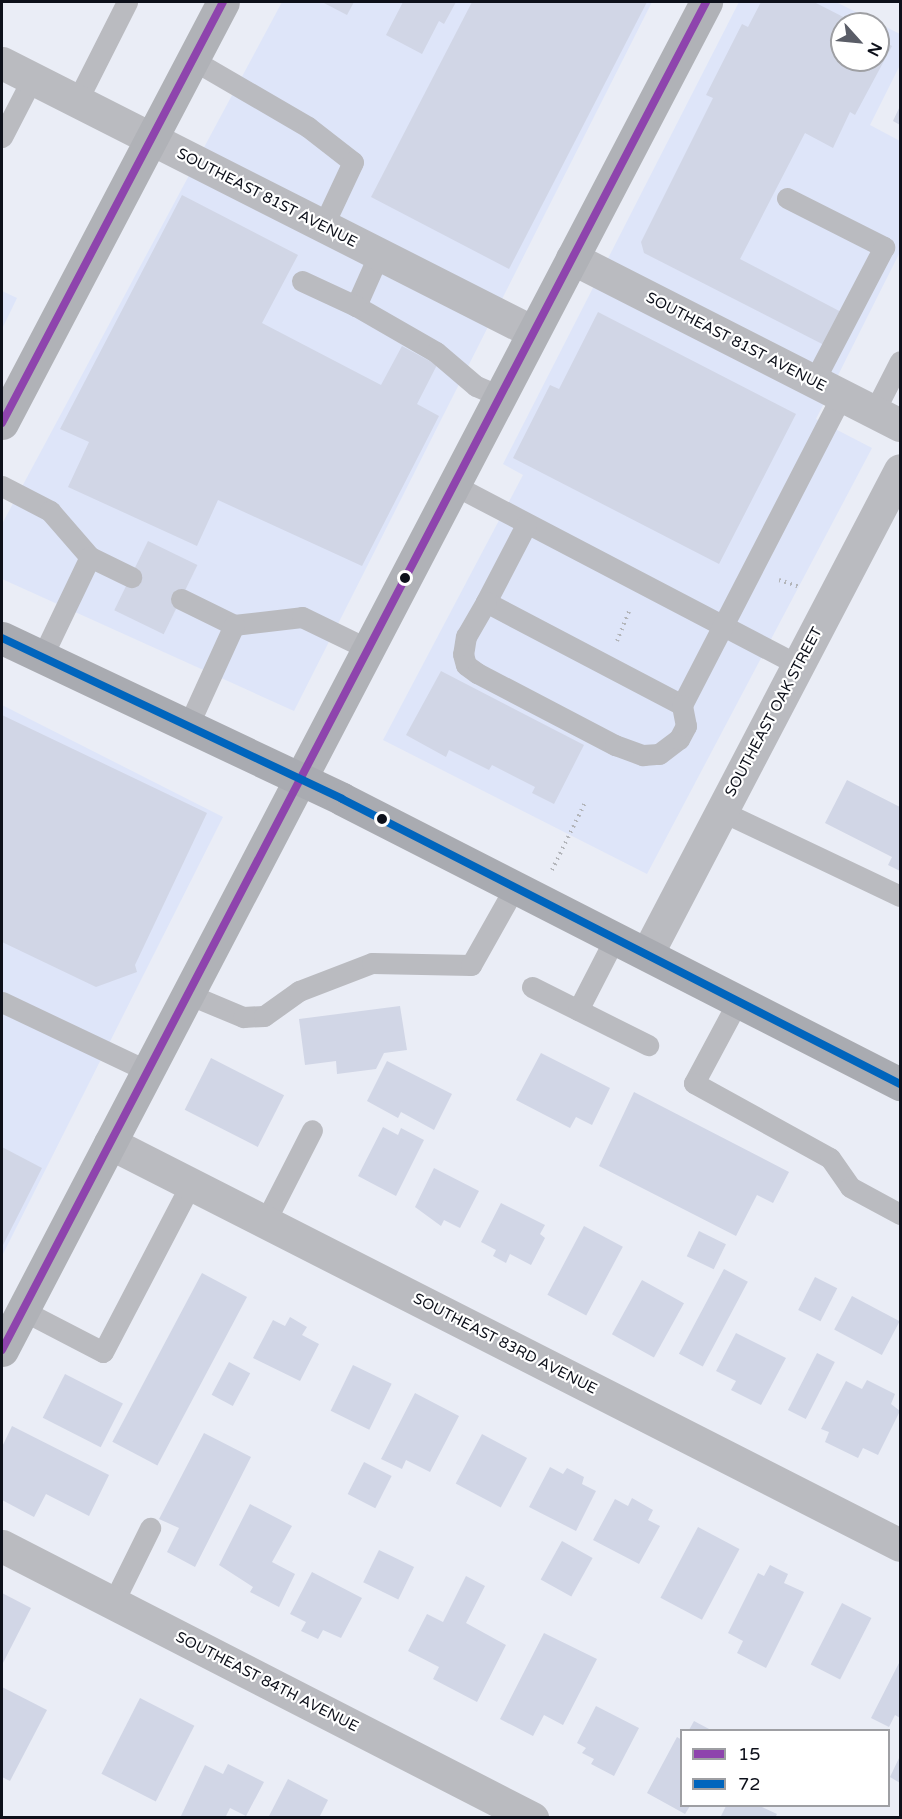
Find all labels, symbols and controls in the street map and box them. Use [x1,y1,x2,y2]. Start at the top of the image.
north arrow [830,12,890,72]
text: N [862,39,886,60]
street label: SOUTHEAST 81ST AVENUE [174,145,360,251]
street label: SOUTHEAST 81ST AVENUE [643,289,829,395]
unlabelled marker [399,572,411,584]
street label: SOUTHEAST OAK STREET [722,624,826,800]
unlabelled marker [376,813,388,825]
street label: SOUTHEAST 83RD AVENUE [410,1290,600,1398]
street label: SOUTHEAST 84TH AVENUE [173,1628,361,1736]
legend [680,1729,890,1807]
text: 15 [738,1743,761,1765]
text: 72 [738,1773,761,1795]

